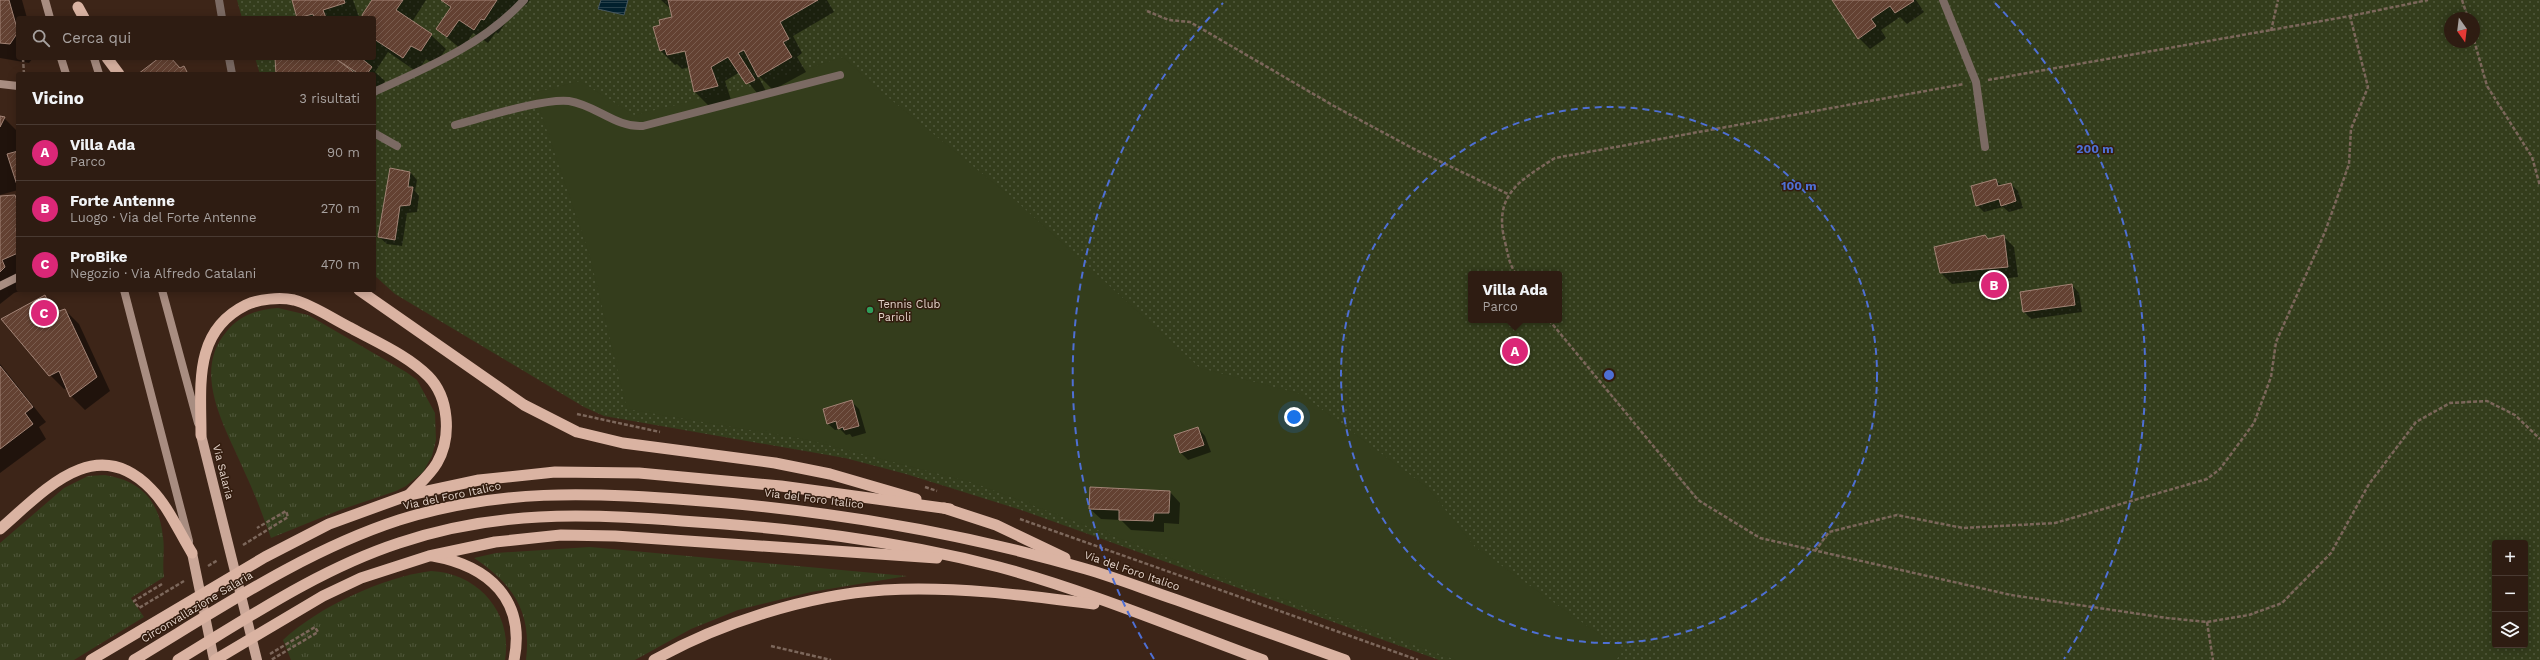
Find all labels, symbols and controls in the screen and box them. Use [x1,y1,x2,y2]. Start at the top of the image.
north arrow [2444,12,2480,48]
search box [16,16,376,60]
icon: search [30,27,52,49]
text: Cerca qui [62,29,131,47]
text: Vicino [32,88,84,108]
text: 3 risultati [299,91,360,106]
text: Villa Ada [70,136,135,154]
text: 200 m [2076,142,2114,156]
text: A [41,145,49,160]
text: 90 m [327,145,360,160]
text: Parco [70,154,105,169]
text: 100 m [1781,179,1817,193]
text: Forte Antenne [70,192,175,210]
text: B [41,201,49,216]
text: 270 m [321,201,360,216]
text: Luogo · Via del Forte Antenne [70,210,256,225]
text: ProBike [70,248,128,266]
text: C [41,257,49,272]
text: 470 m [321,257,360,272]
text: Negozio · Via Alfredo Catalani [70,266,256,281]
pin: B [1981,270,2007,300]
popup [1468,271,1562,323]
text: Villa Ada [1482,281,1548,299]
pin: C [31,298,57,328]
place label: Tennis Club Parioli [878,298,941,324]
text: Parco [1482,299,1518,314]
marker: Tennis Club Parioli [865,305,875,315]
pin: A [1502,336,1528,366]
centre of rings [1602,368,1616,382]
your location [1284,407,1304,427]
street label: Via Salaria [210,443,236,501]
street label: Via del Foro Italico [402,479,502,513]
street label: Via del Foro Italico [763,486,865,512]
map controls [2492,540,2528,648]
button: + [2492,540,2528,576]
street label: Via del Foro Italico [1082,549,1182,593]
street label: Circonvallazione Salaria [139,569,255,645]
button: − [2492,576,2528,612]
button: layers [2492,612,2528,648]

